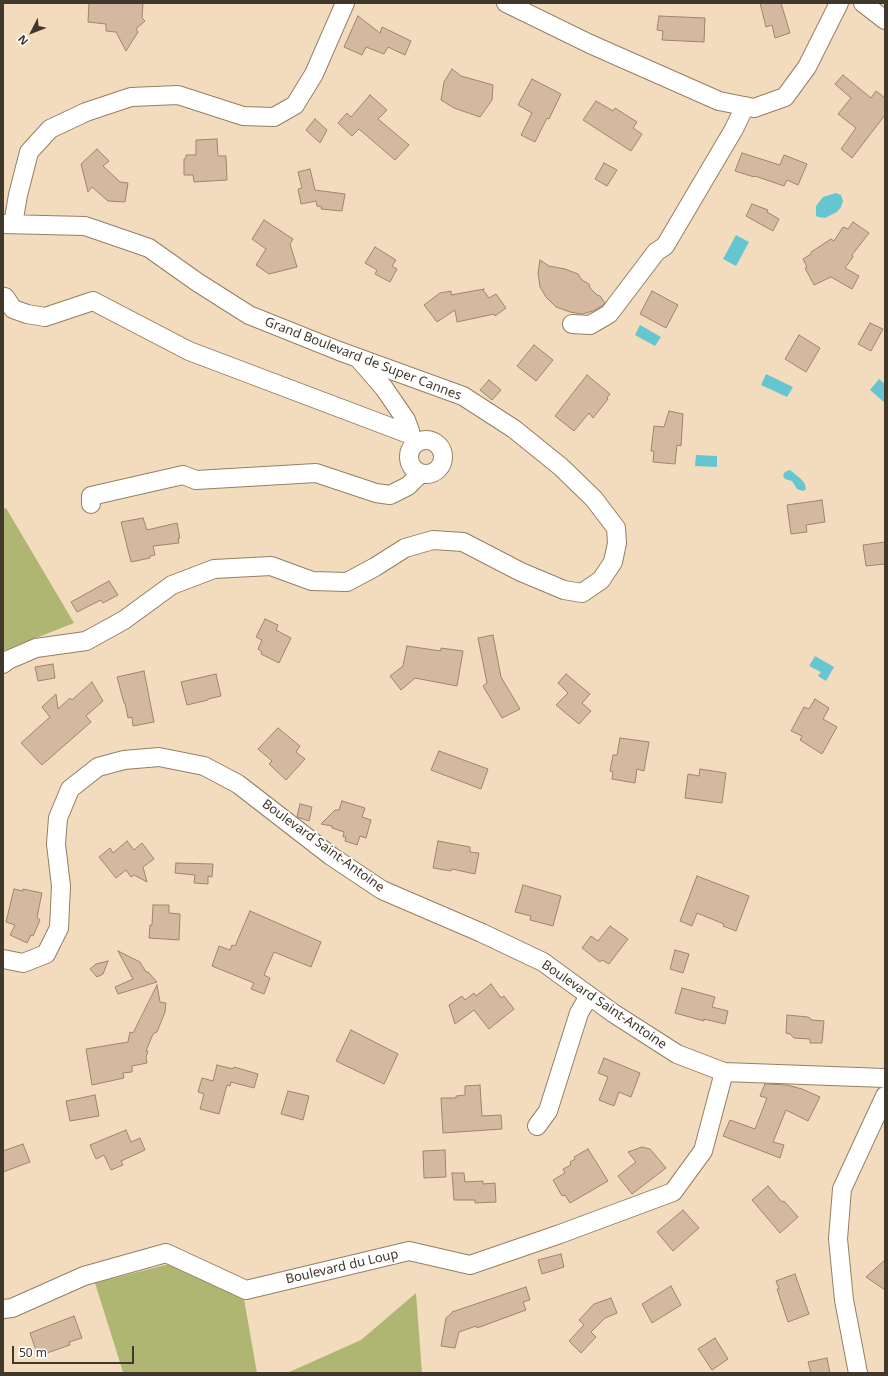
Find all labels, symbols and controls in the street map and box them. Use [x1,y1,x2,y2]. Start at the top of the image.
north arrow [12,12,52,52]
text: N [14,32,31,49]
street label: Grand Boulevard de Super Cannes [262,314,464,404]
street label: Boulevard Saint-Antoine [259,796,387,896]
street label: Boulevard Saint-Antoine [539,957,669,1053]
street label: Boulevard du Loup [284,1246,400,1288]
scale bar [14,1338,136,1364]
text: 50 m [19,1344,47,1361]

